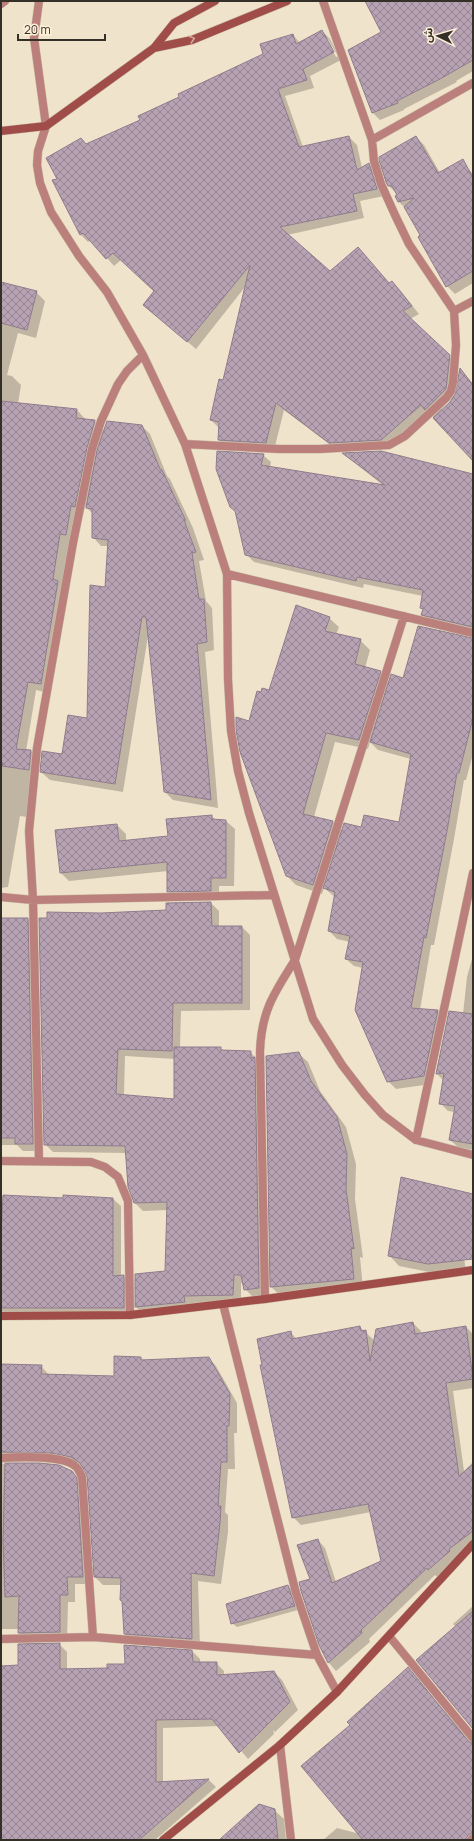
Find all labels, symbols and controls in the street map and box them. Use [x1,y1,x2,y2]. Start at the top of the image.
scale bar [18,16,105,42]
north arrow [418,16,458,56]
text: 20 m [24,21,51,38]
text: ش [419,27,436,43]
one-way arrow [189,35,196,44]

